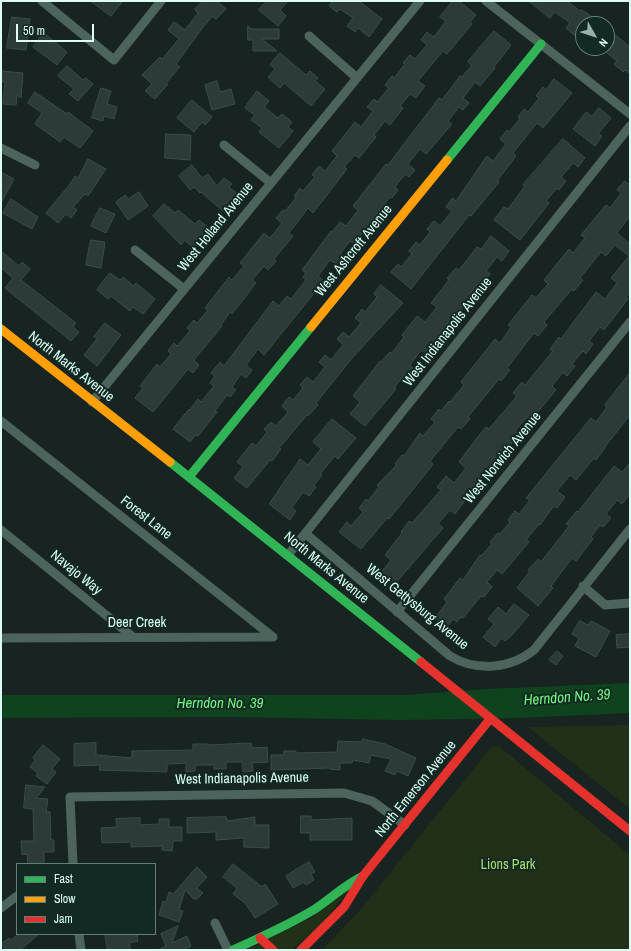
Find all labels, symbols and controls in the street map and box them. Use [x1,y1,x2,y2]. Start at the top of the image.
scale bar [18,16,96,42]
north arrow [575,16,615,56]
text: 50 m [23,23,45,39]
text: N [596,36,611,50]
street label: West Holland Avenue [175,179,257,275]
street label: West Ashcroft Avenue [312,202,396,300]
street label: West Indianapolis Avenue [400,274,496,390]
street label: North Marks Avenue [25,328,117,406]
street label: West Norwich Avenue [461,409,545,507]
street label: Forest Lane [117,493,175,543]
street label: North Marks Avenue [280,529,372,607]
street label: Navajo Way [47,547,105,599]
street label: West Gettysburg Avenue [362,560,472,654]
street label: Deer Creek [108,615,166,631]
water label: Herndon No. 39 [523,686,611,710]
water label: Herndon No. 39 [177,695,263,713]
street label: North Emerson Avenue [372,737,460,841]
street label: West Indianapolis Avenue [175,769,309,789]
park label: Lions Park [481,857,535,873]
legend [16,863,156,935]
text: Fast [54,871,73,887]
text: Slow [54,891,75,907]
text: Jam [54,911,73,927]

